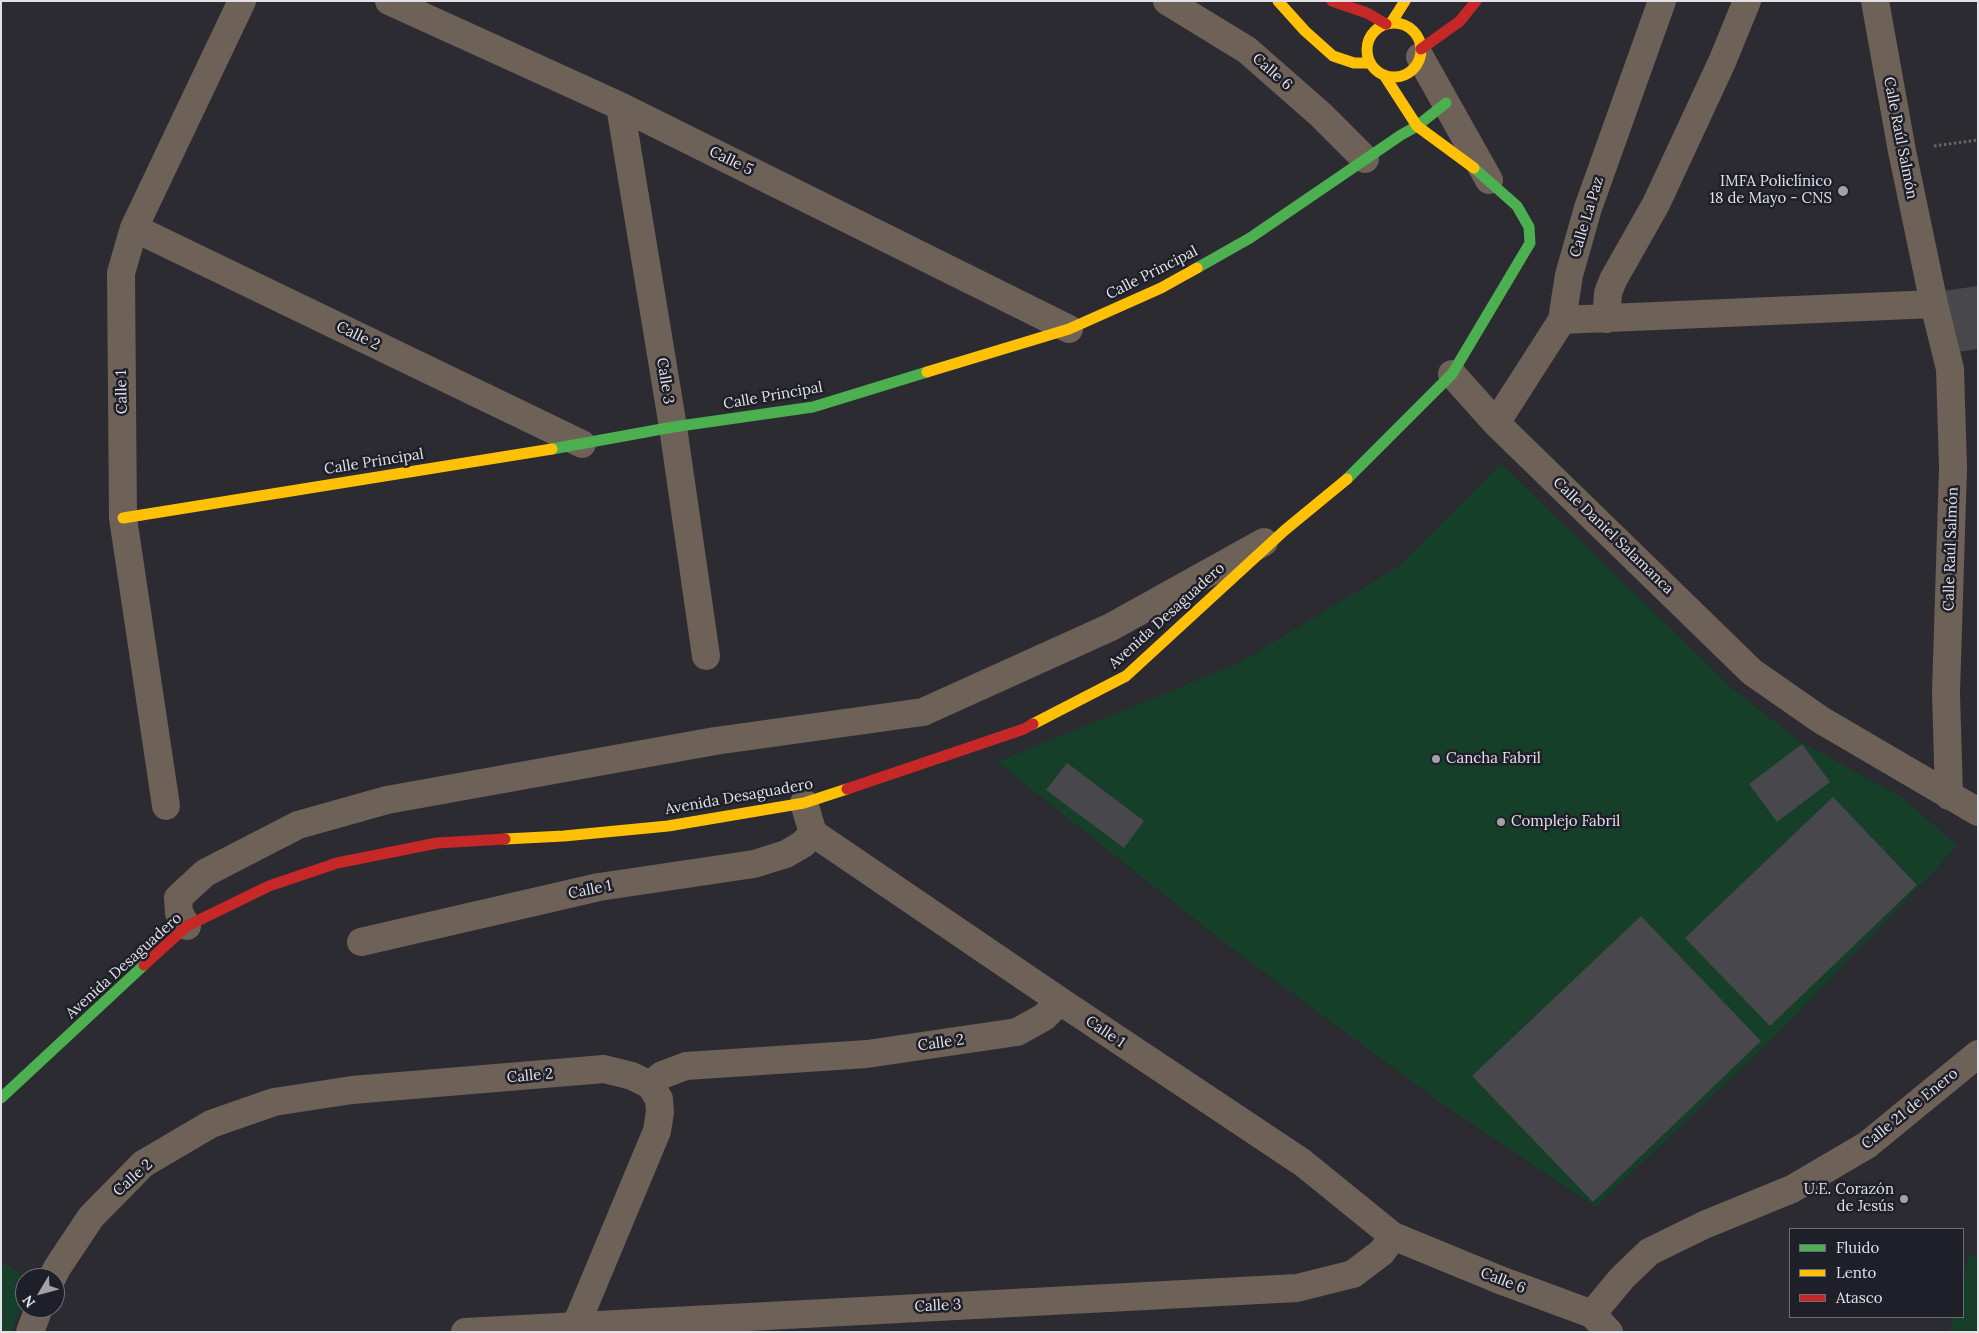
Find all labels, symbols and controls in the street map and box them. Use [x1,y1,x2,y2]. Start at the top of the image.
street label: Calle 6 [1248,50,1296,94]
street label: Calle Raúl Salmón [1879,75,1921,201]
street label: Calle 5 [706,143,756,179]
place label: IMFA Policlínico 18 de Mayo - CNS [1710,173,1832,208]
street label: Calle La Paz [1566,174,1608,260]
marker: IMFA Policlínico 18 de Mayo - CNS [1836,184,1850,198]
street label: Calle Principal [1103,242,1201,304]
street label: Calle 2 [333,318,383,354]
street label: Calle 3 [652,356,678,406]
street label: Calle 1 [113,370,131,414]
street label: Calle Principal [722,378,824,414]
street label: Calle Principal [323,445,425,479]
street label: Calle Daniel Salamanca [1549,474,1677,598]
street label: Calle Raúl Salmón [1940,487,1962,611]
street label: Avenida Desaguadero [1105,559,1229,673]
place label: Cancha Fabril [1446,750,1541,768]
marker: Cancha Fabril [1430,753,1442,765]
street label: Avenida Desaguadero [664,775,814,819]
place label: Complejo Fabril [1511,813,1620,831]
marker: Complejo Fabril [1495,816,1507,828]
street label: Calle 1 [567,877,613,903]
street label: Avenida Desaguadero [62,909,186,1023]
street label: Calle 1 [1082,1012,1128,1052]
street label: Calle 2 [917,1031,965,1055]
street label: Calle 2 [506,1065,554,1087]
street label: Calle 21 de Enero [1858,1065,1962,1153]
street label: Calle 2 [110,1156,156,1200]
place label: U.E. Corazón de Jesús [1804,1181,1894,1216]
marker: U.E. Corazón de Jesús [1898,1193,1910,1205]
legend [1789,1228,1964,1318]
text: Fluido [1836,1238,1879,1257]
text: Lento [1836,1263,1876,1282]
street label: Calle 6 [1478,1264,1528,1298]
north arrow [15,1268,65,1318]
text: Atasco [1836,1288,1882,1307]
text: N [18,1292,39,1311]
street label: Calle 3 [914,1296,962,1316]

